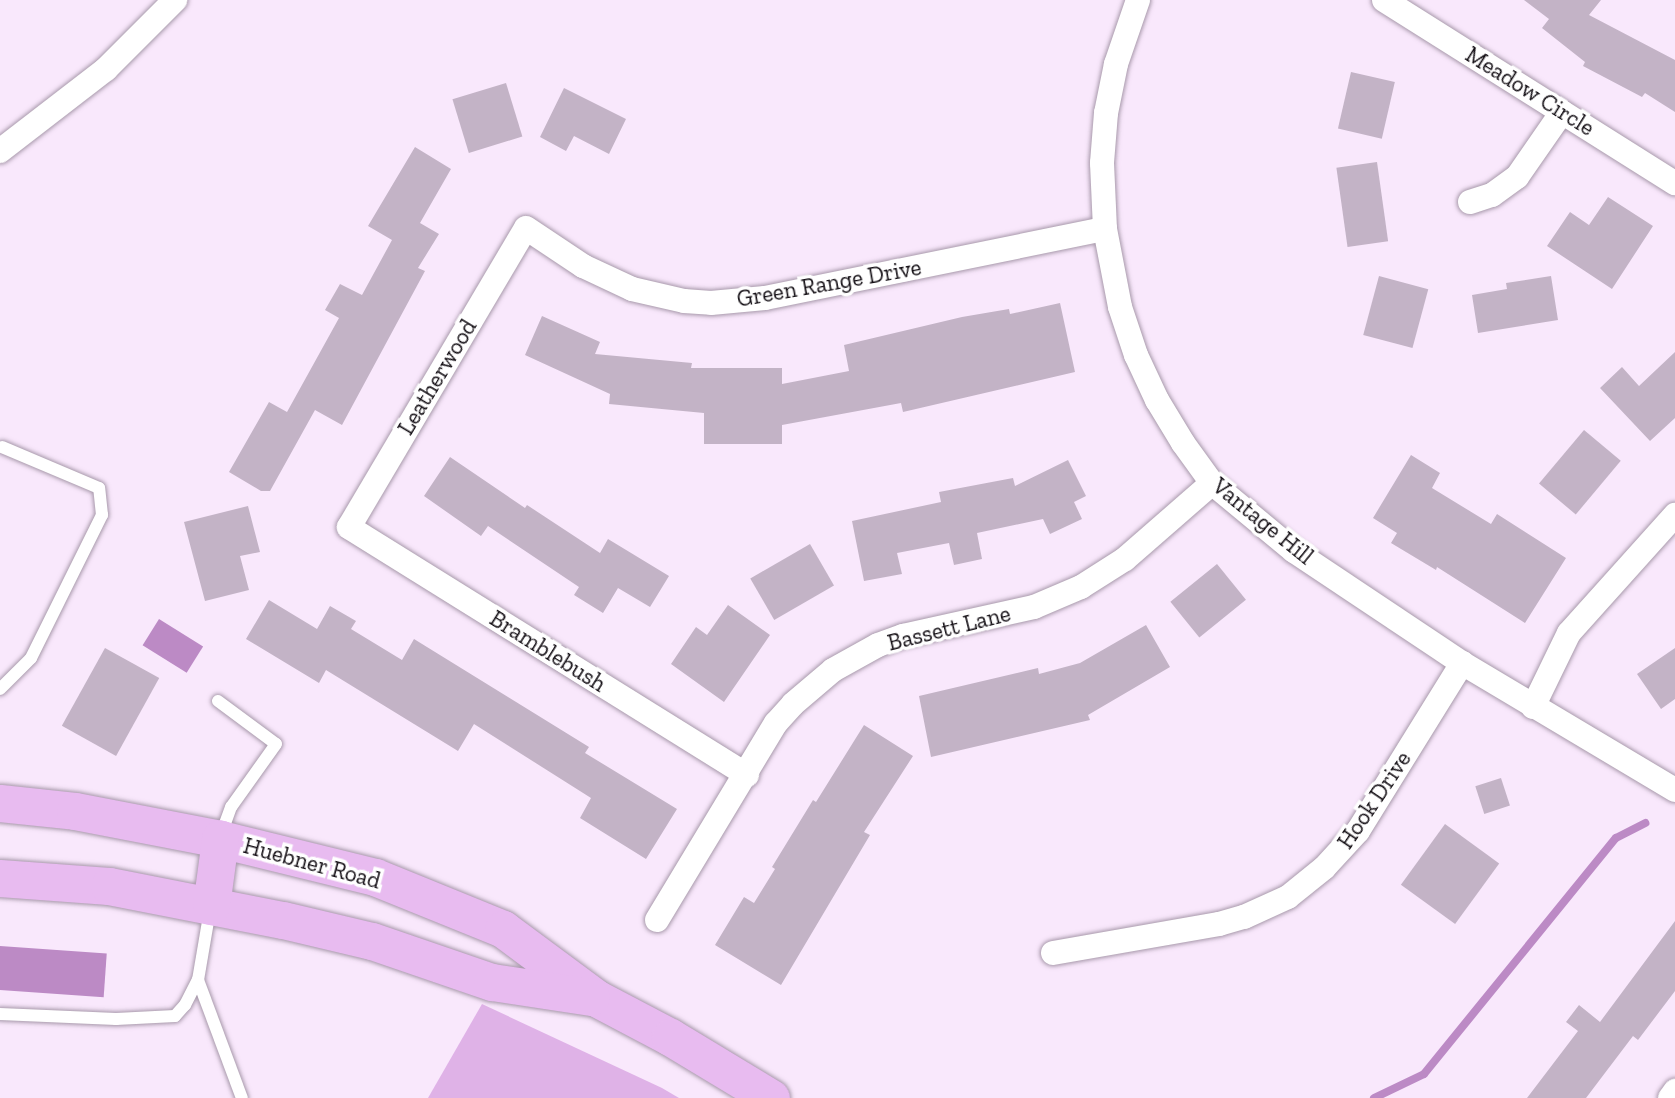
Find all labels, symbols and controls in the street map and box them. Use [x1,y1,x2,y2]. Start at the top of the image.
street label: Meadow Circle [1460,40,1600,142]
street label: Green Range Drive [735,253,923,313]
street label: Leatherwood [392,314,482,440]
street label: Vantage Hill [1207,472,1319,570]
street label: Bassett Lane [885,599,1013,657]
street label: Bramblebush [485,604,611,698]
street label: Hook Drive [1331,746,1417,854]
street label: Huebner Road [240,831,384,895]

